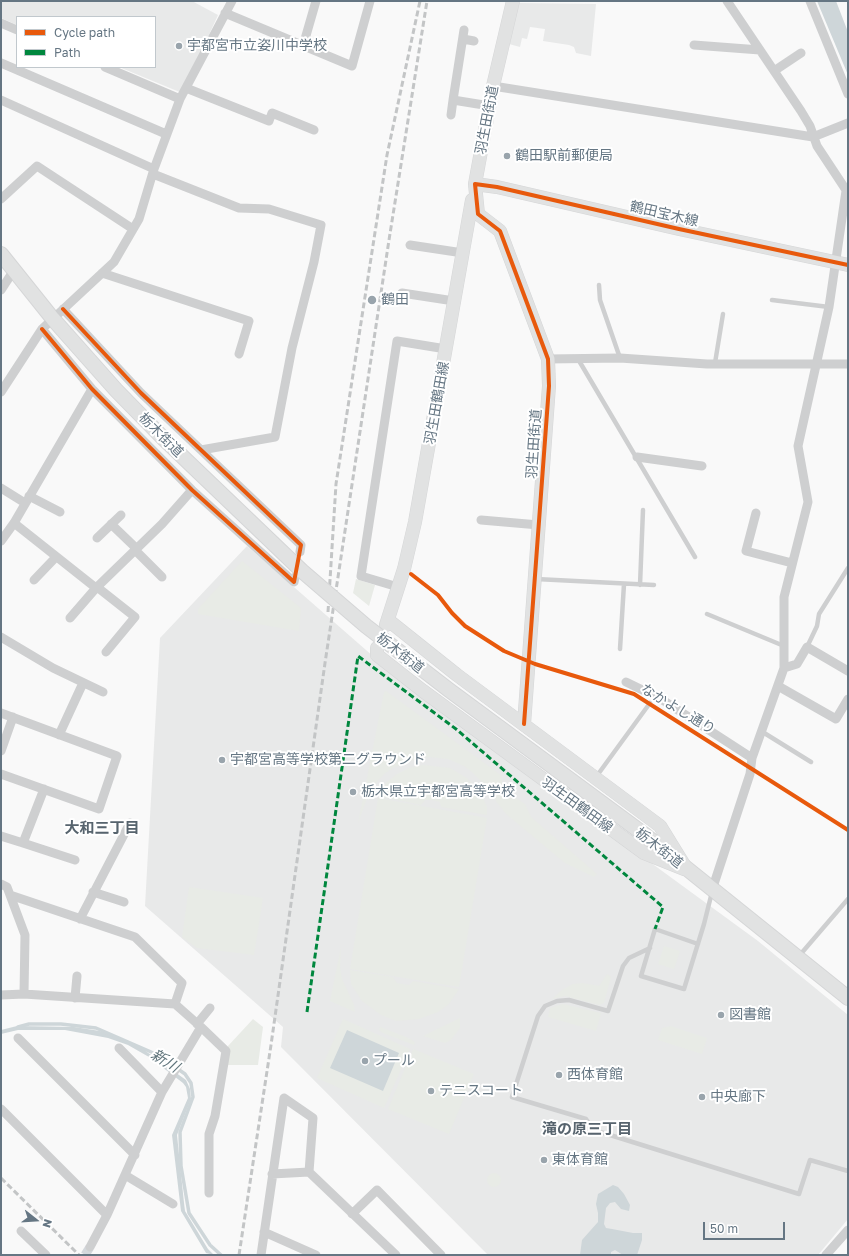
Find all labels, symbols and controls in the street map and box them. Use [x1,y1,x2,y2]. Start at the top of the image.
legend [16,16,156,68]
text: Cycle path [54,25,115,40]
place label: 宇都宮市立姿川中学校 [187,38,327,54]
marker: 宇都宮市立姿川中学校 [174,41,184,51]
text: Path [54,45,81,60]
street label: 羽生田街道 [472,84,502,156]
place label: 鶴田駅前郵便局 [515,148,613,164]
marker: 鶴田駅前郵便局 [502,151,512,161]
street label: 鶴田宝木線 [628,198,700,230]
place label: 鶴田 [381,292,409,308]
marker: 鶴田 [366,294,378,306]
street label: 羽生田鶴田線 [421,360,453,446]
street label: 羽生田街道 [523,408,545,480]
street label: 栃木街道 [135,409,187,461]
street label: 栃木街道 [373,629,427,677]
street label: なかよし通り [638,680,718,738]
place label: 宇都宮高等学校第二グラウンド [230,752,426,768]
marker: 宇都宮高等学校第二グラウンド [217,755,227,765]
street label: 羽生田鶴田線 [538,774,616,836]
place label: 栃木県立宇都宮高等学校 [361,784,515,800]
marker: 栃木県立宇都宮高等学校 [348,787,358,797]
district label: 大和三丁目 [65,819,139,837]
street label: 栃木街道 [632,824,686,872]
place label: 図書館 [729,1007,771,1023]
marker: 図書館 [716,1010,726,1020]
water label: 新川 [148,1046,182,1076]
place label: プール [373,1053,415,1069]
marker: プール [360,1056,370,1066]
place label: 西体育館 [567,1067,623,1083]
marker: 西体育館 [554,1070,564,1080]
place label: テニスコート [439,1083,523,1099]
marker: テニスコート [426,1086,436,1096]
place label: 中央廊下 [710,1089,766,1105]
marker: 中央廊下 [697,1092,707,1102]
district label: 滝の原三丁目 [542,1120,632,1138]
place label: 東体育館 [552,1152,608,1168]
marker: 東体育館 [539,1155,549,1165]
north arrow [16,1200,56,1240]
scale bar [705,1214,787,1240]
text: N [41,1218,55,1230]
text: 50 m [710,1221,738,1236]

